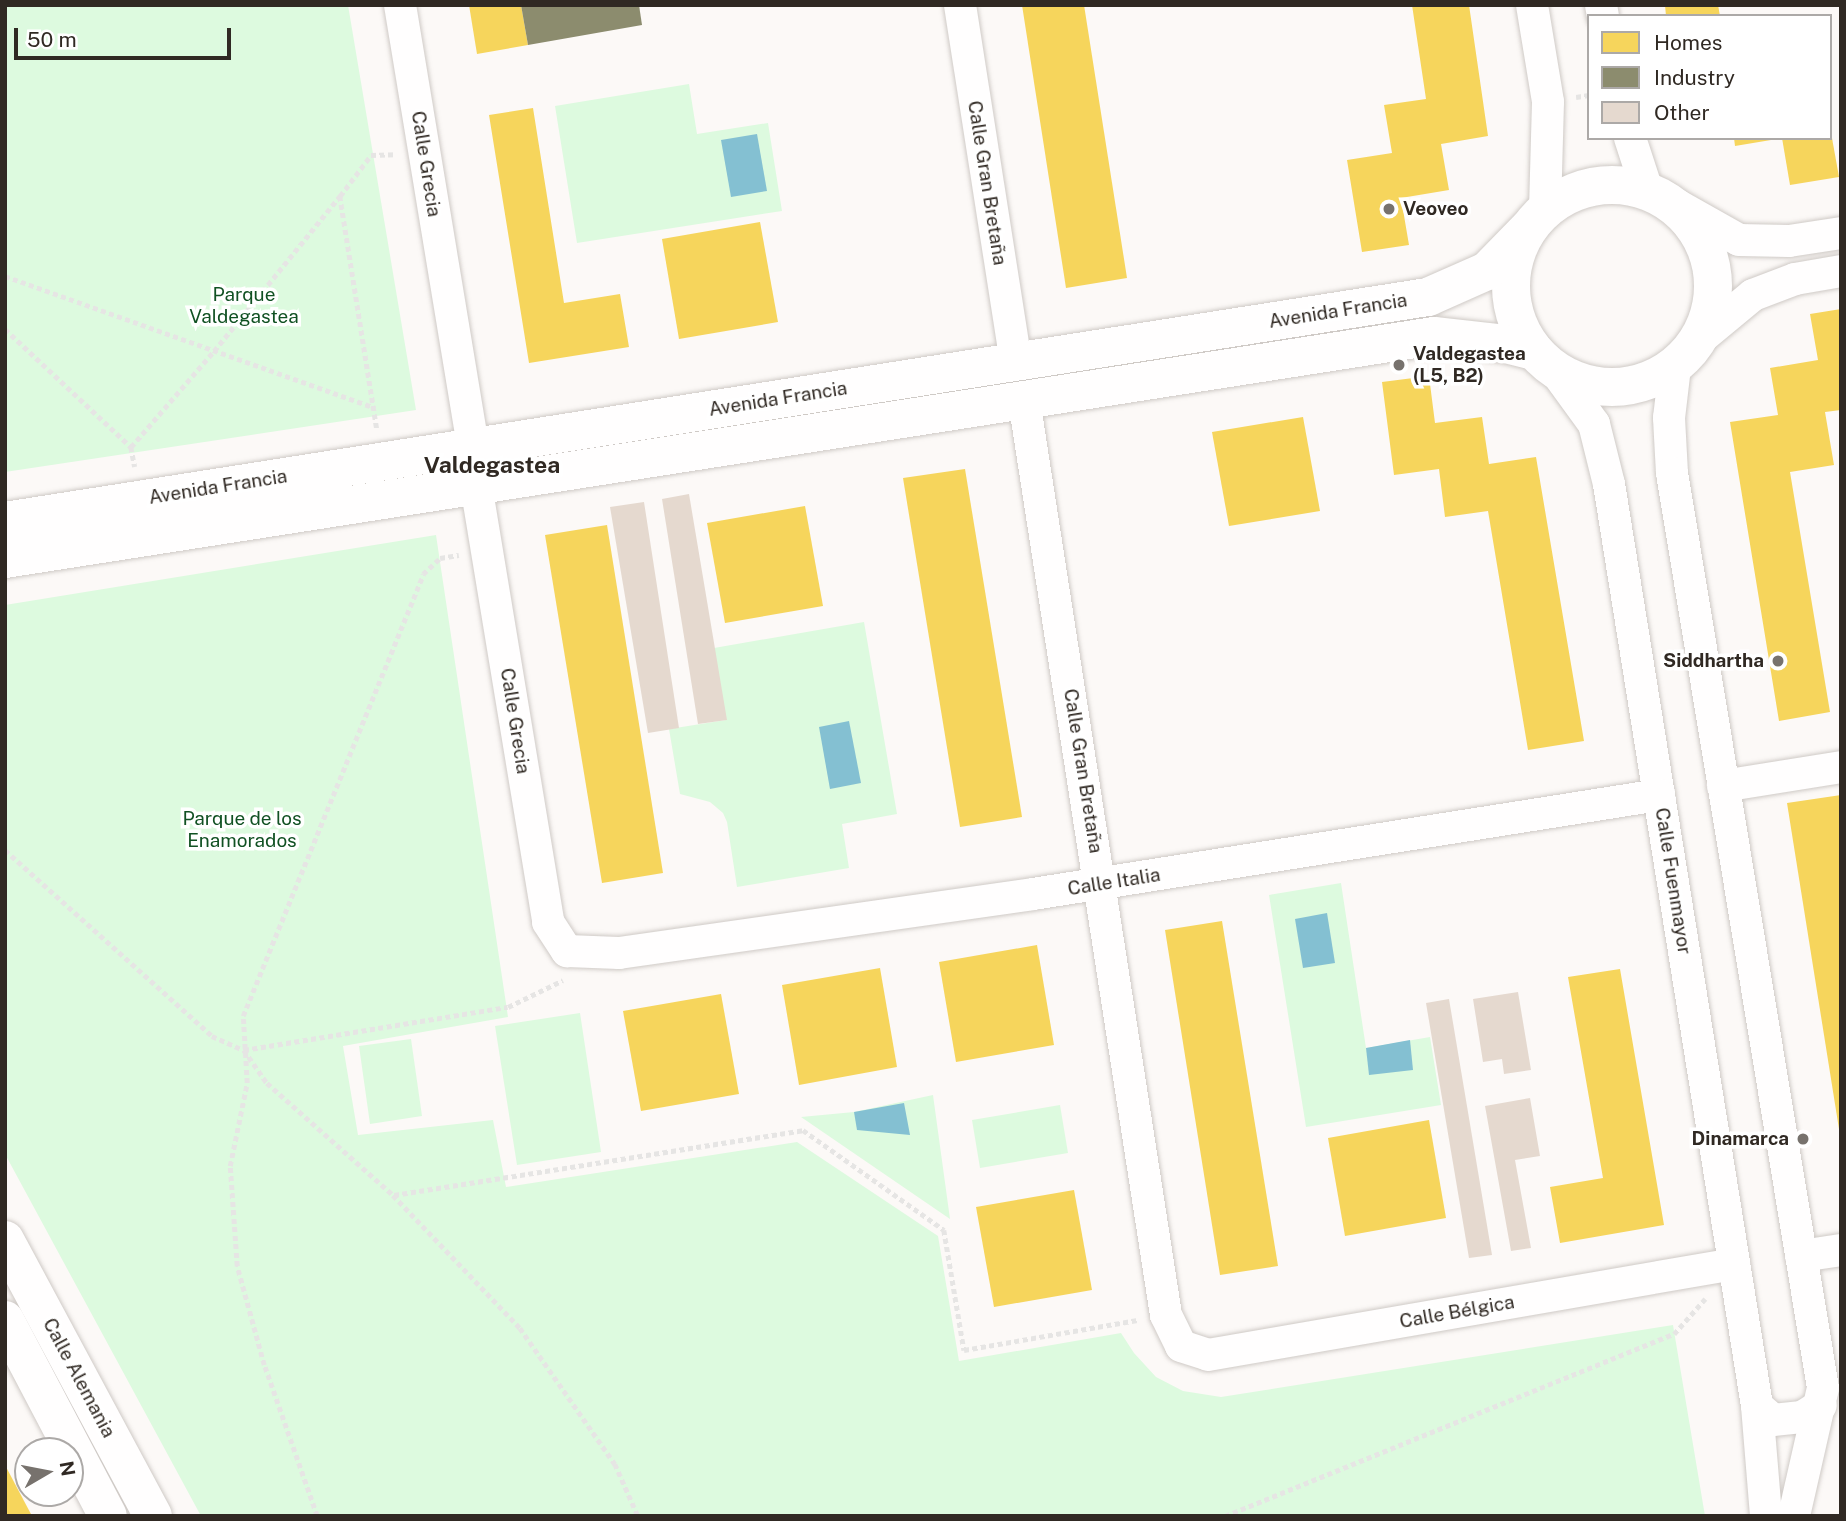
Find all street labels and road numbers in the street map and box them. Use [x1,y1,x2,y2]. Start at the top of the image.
street label: Calle Gran Bretaña [963,99,1011,267]
street label: Calle Grecia [406,109,446,219]
street label: Avenida Francia [1267,289,1409,333]
street label: Avenida Francia [707,377,849,421]
street label: Avenida Francia [147,465,289,509]
street label: Calle Grecia [495,666,535,776]
street label: Calle Gran Bretaña [1059,687,1107,855]
street label: Calle Fuenmayor [1650,806,1696,956]
street label: Calle Italia [1066,863,1162,901]
street label: Calle Bélgica [1398,1291,1516,1333]
street label: Calle Alemania [38,1314,120,1442]

